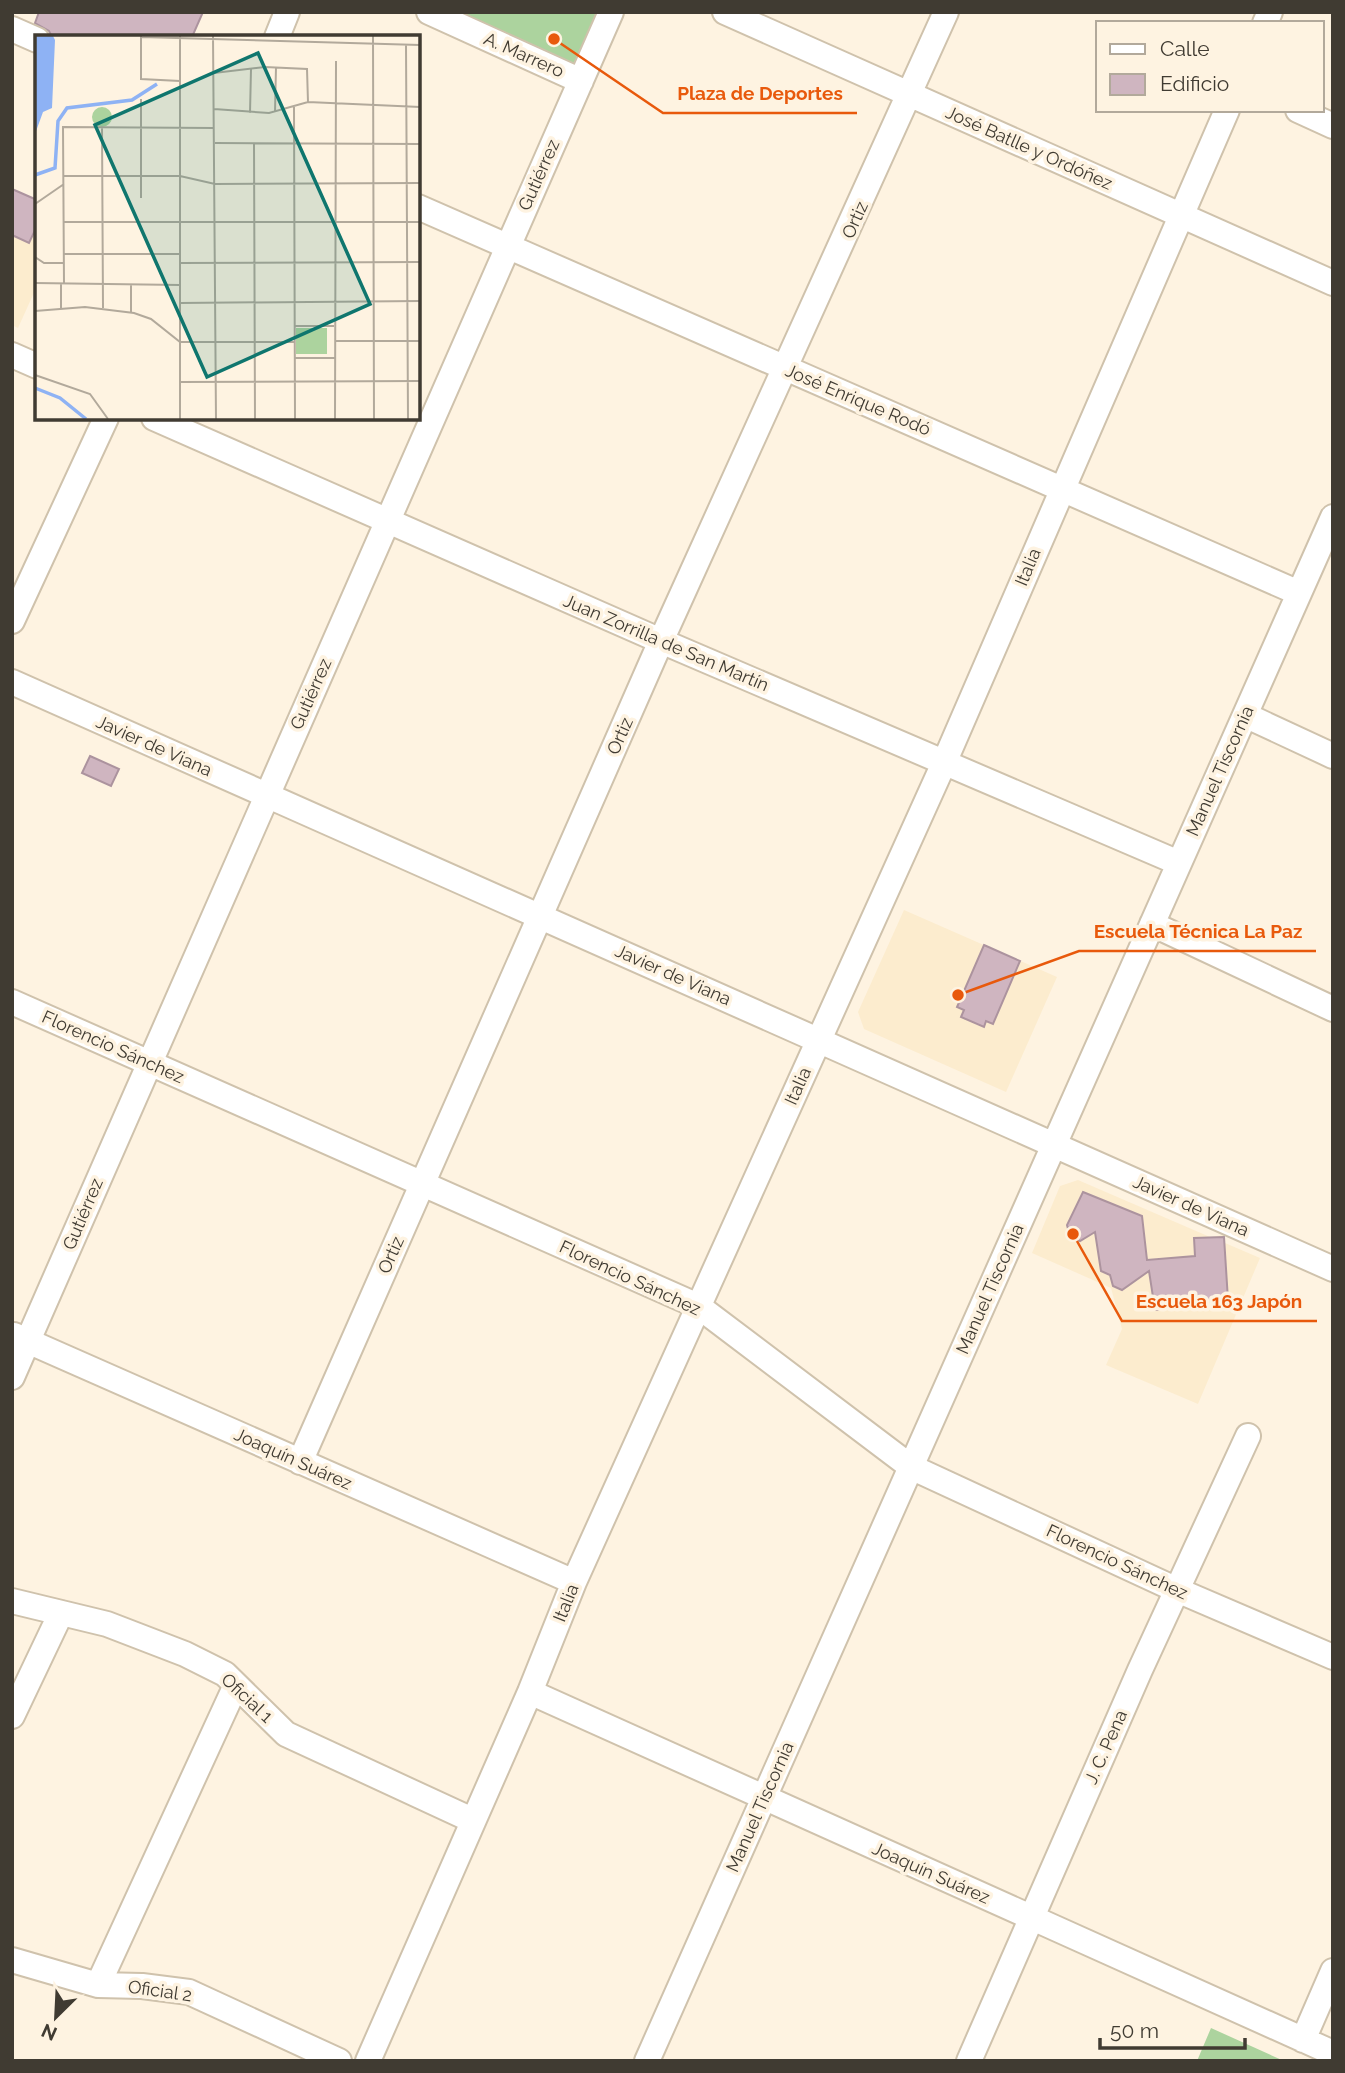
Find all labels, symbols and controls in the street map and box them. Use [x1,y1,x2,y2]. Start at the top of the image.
legend [1096,21,1324,112]
street label: A. Marrero [481,28,568,82]
inset map [35,35,420,420]
text: Calle [1160,36,1210,61]
text: Edificio [1160,71,1229,96]
callout: Plaza de Deportes [663,73,857,113]
text: Plaza de Deportes [677,82,843,104]
street label: José Batlle y Ordóñez [943,101,1116,194]
street label: Gutiérrez [514,136,564,214]
street label: Ortiz [837,198,872,242]
street label: José Enrique Rodó [782,359,934,440]
street label: Italia [1010,545,1045,589]
street label: Juan Zorrilla de San Martín [560,590,772,695]
street label: Gutiérrez [286,655,336,733]
street label: Manuel Tiscornia [1181,702,1258,839]
street label: Javier de Viana [93,711,215,780]
street label: Ortiz [602,714,637,758]
callout: Escuela Técnica La Paz [1079,911,1316,951]
text: Escuela Técnica La Paz [1094,920,1302,942]
street label: Javier de Viana [612,940,734,1009]
street label: Florencio Sánchez [39,1006,188,1087]
street label: Italia [780,1064,815,1108]
street label: Javier de Viana [1130,1171,1252,1240]
street label: Gutiérrez [58,1175,107,1253]
street label: Manuel Tiscornia [951,1220,1028,1357]
street label: Ortiz [373,1233,408,1277]
street label: Florencio Sánchez [556,1236,704,1320]
callout: Escuela 163 Japón [1122,1281,1317,1321]
text: Escuela 163 Japón [1136,1290,1302,1312]
street label: Joaquín Suárez [231,1423,355,1494]
street label: Florencio Sánchez [1043,1520,1191,1604]
street label: Italia [549,1581,583,1625]
street label: Oficial 1 [217,1669,278,1727]
street label: J. C. Pena [1080,1707,1131,1787]
street label: Manuel Tiscornia [721,1738,798,1875]
street label: Joaquín Suárez [869,1837,993,1908]
street label: Oficial 2 [127,1976,193,2005]
north arrow [21,1982,91,2052]
scale bar [1100,2007,1245,2050]
text: 50 m [1110,2018,1159,2043]
text: N [38,2020,60,2046]

